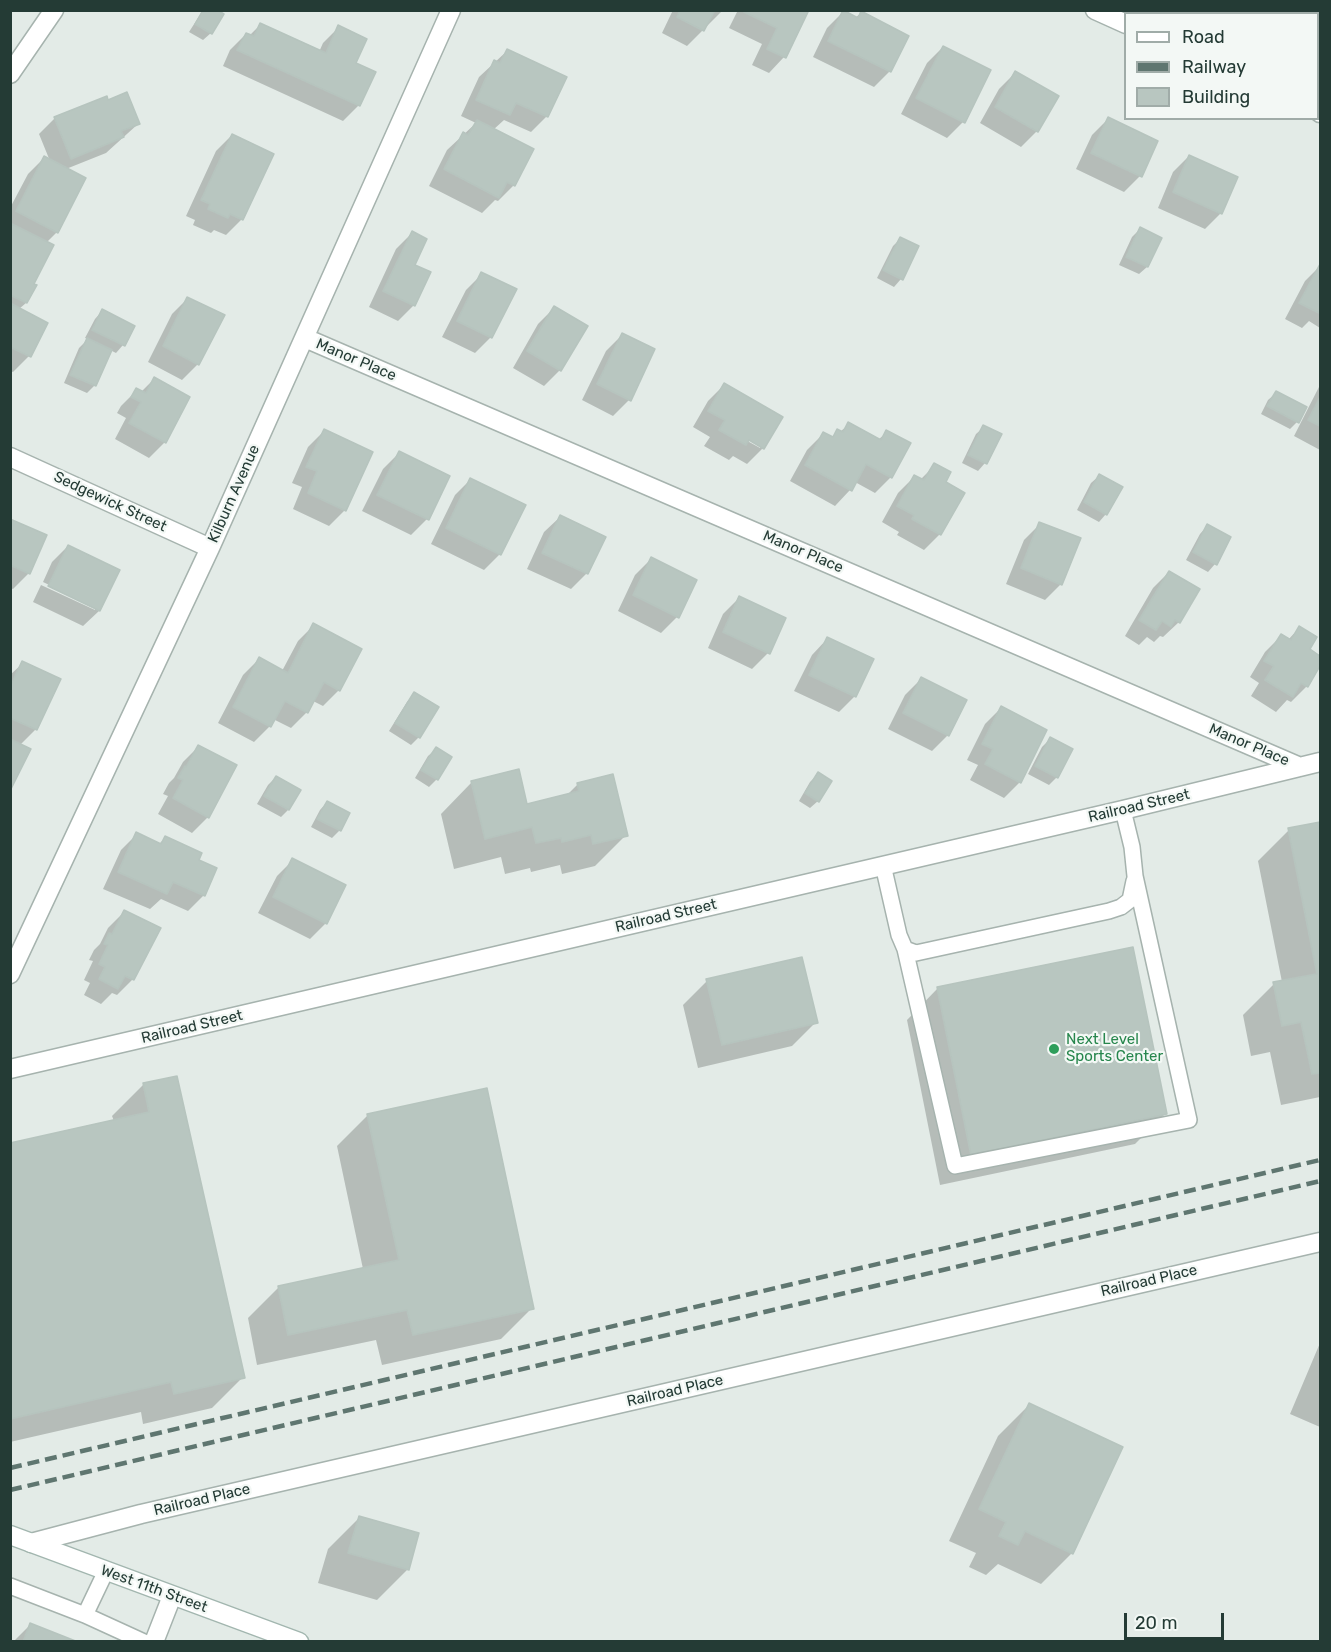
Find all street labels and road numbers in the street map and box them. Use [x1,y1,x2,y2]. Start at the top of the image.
street label: Manor Place [313,335,399,385]
street label: Kilburn Avenue [204,442,264,546]
street label: Sedgewick Street [51,468,169,536]
street label: Manor Place [760,527,846,577]
street label: Manor Place [1206,720,1292,770]
street label: Railroad Street [1086,786,1192,826]
street label: Railroad Street [613,896,719,936]
street label: Railroad Street [139,1007,245,1047]
street label: Railroad Place [1099,1261,1199,1301]
street label: Railroad Place [625,1371,725,1411]
street label: Railroad Place [152,1480,252,1520]
street label: West 11th Street [98,1561,210,1617]

